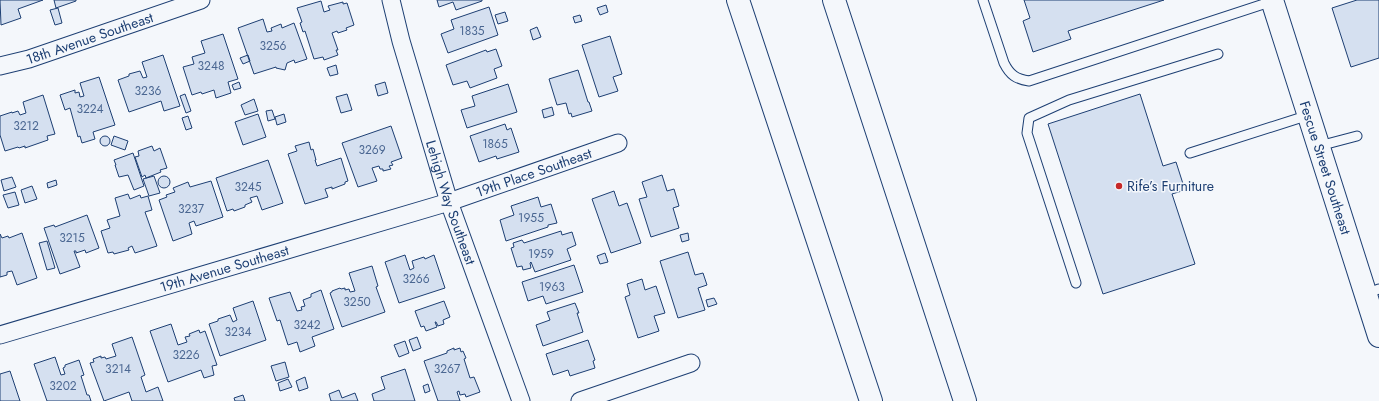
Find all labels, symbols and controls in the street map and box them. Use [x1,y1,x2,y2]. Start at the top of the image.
street label: 18th Avenue Southeast [23,7,157,69]
house number: 1835 [459,22,485,40]
house number: 3256 [259,37,287,55]
house number: 3248 [198,57,224,75]
house number: 3236 [135,82,162,100]
street label: Fescue Street Southeast [1295,98,1356,238]
house number: 3224 [76,100,104,118]
house number: 3212 [13,117,39,135]
house number: 1865 [482,135,508,153]
street label: Lehigh Way Southeast [421,138,481,268]
house number: 3269 [358,141,386,159]
street label: 19th Place Southeast [473,143,595,202]
place label: Rife’s Furniture [1127,176,1214,196]
house number: 3245 [234,178,262,196]
marker: Rife’s Furniture [1114,181,1124,191]
house number: 3237 [178,200,205,218]
house number: 1955 [518,209,544,227]
house number: 3215 [59,229,85,247]
street label: 19th Avenue Southeast [157,240,292,297]
house number: 1959 [528,245,554,263]
house number: 3266 [402,270,430,288]
house number: 1963 [539,278,565,296]
house number: 3250 [343,293,371,311]
house number: 3242 [293,316,321,334]
house number: 3234 [225,323,251,341]
house number: 3226 [172,346,200,364]
house number: 3214 [105,360,131,378]
house number: 3267 [434,360,461,378]
house number: 3202 [49,377,77,395]

